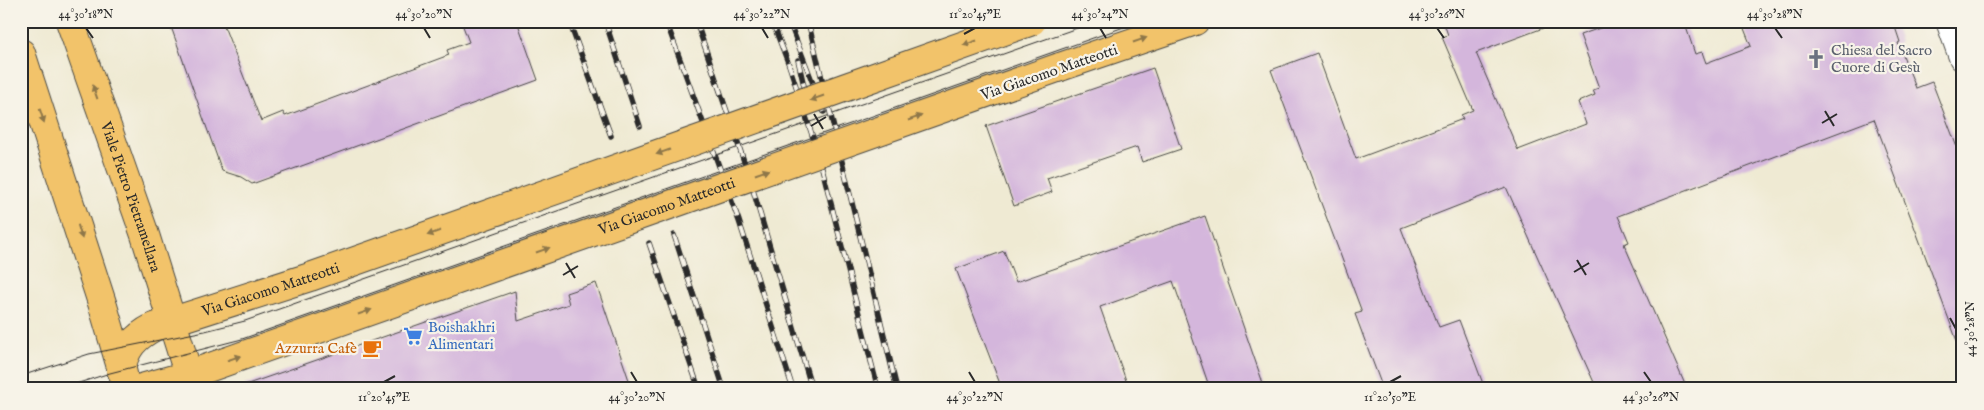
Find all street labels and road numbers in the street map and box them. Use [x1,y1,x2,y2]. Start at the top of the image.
street label: Via Giacomo Matteotti [977,40,1120,105]
street label: Viale Pietro Pietramellara [96,118,165,275]
street label: Via Giacomo Matteotti [595,174,738,240]
street label: Via Giacomo Matteotti [199,258,342,321]

